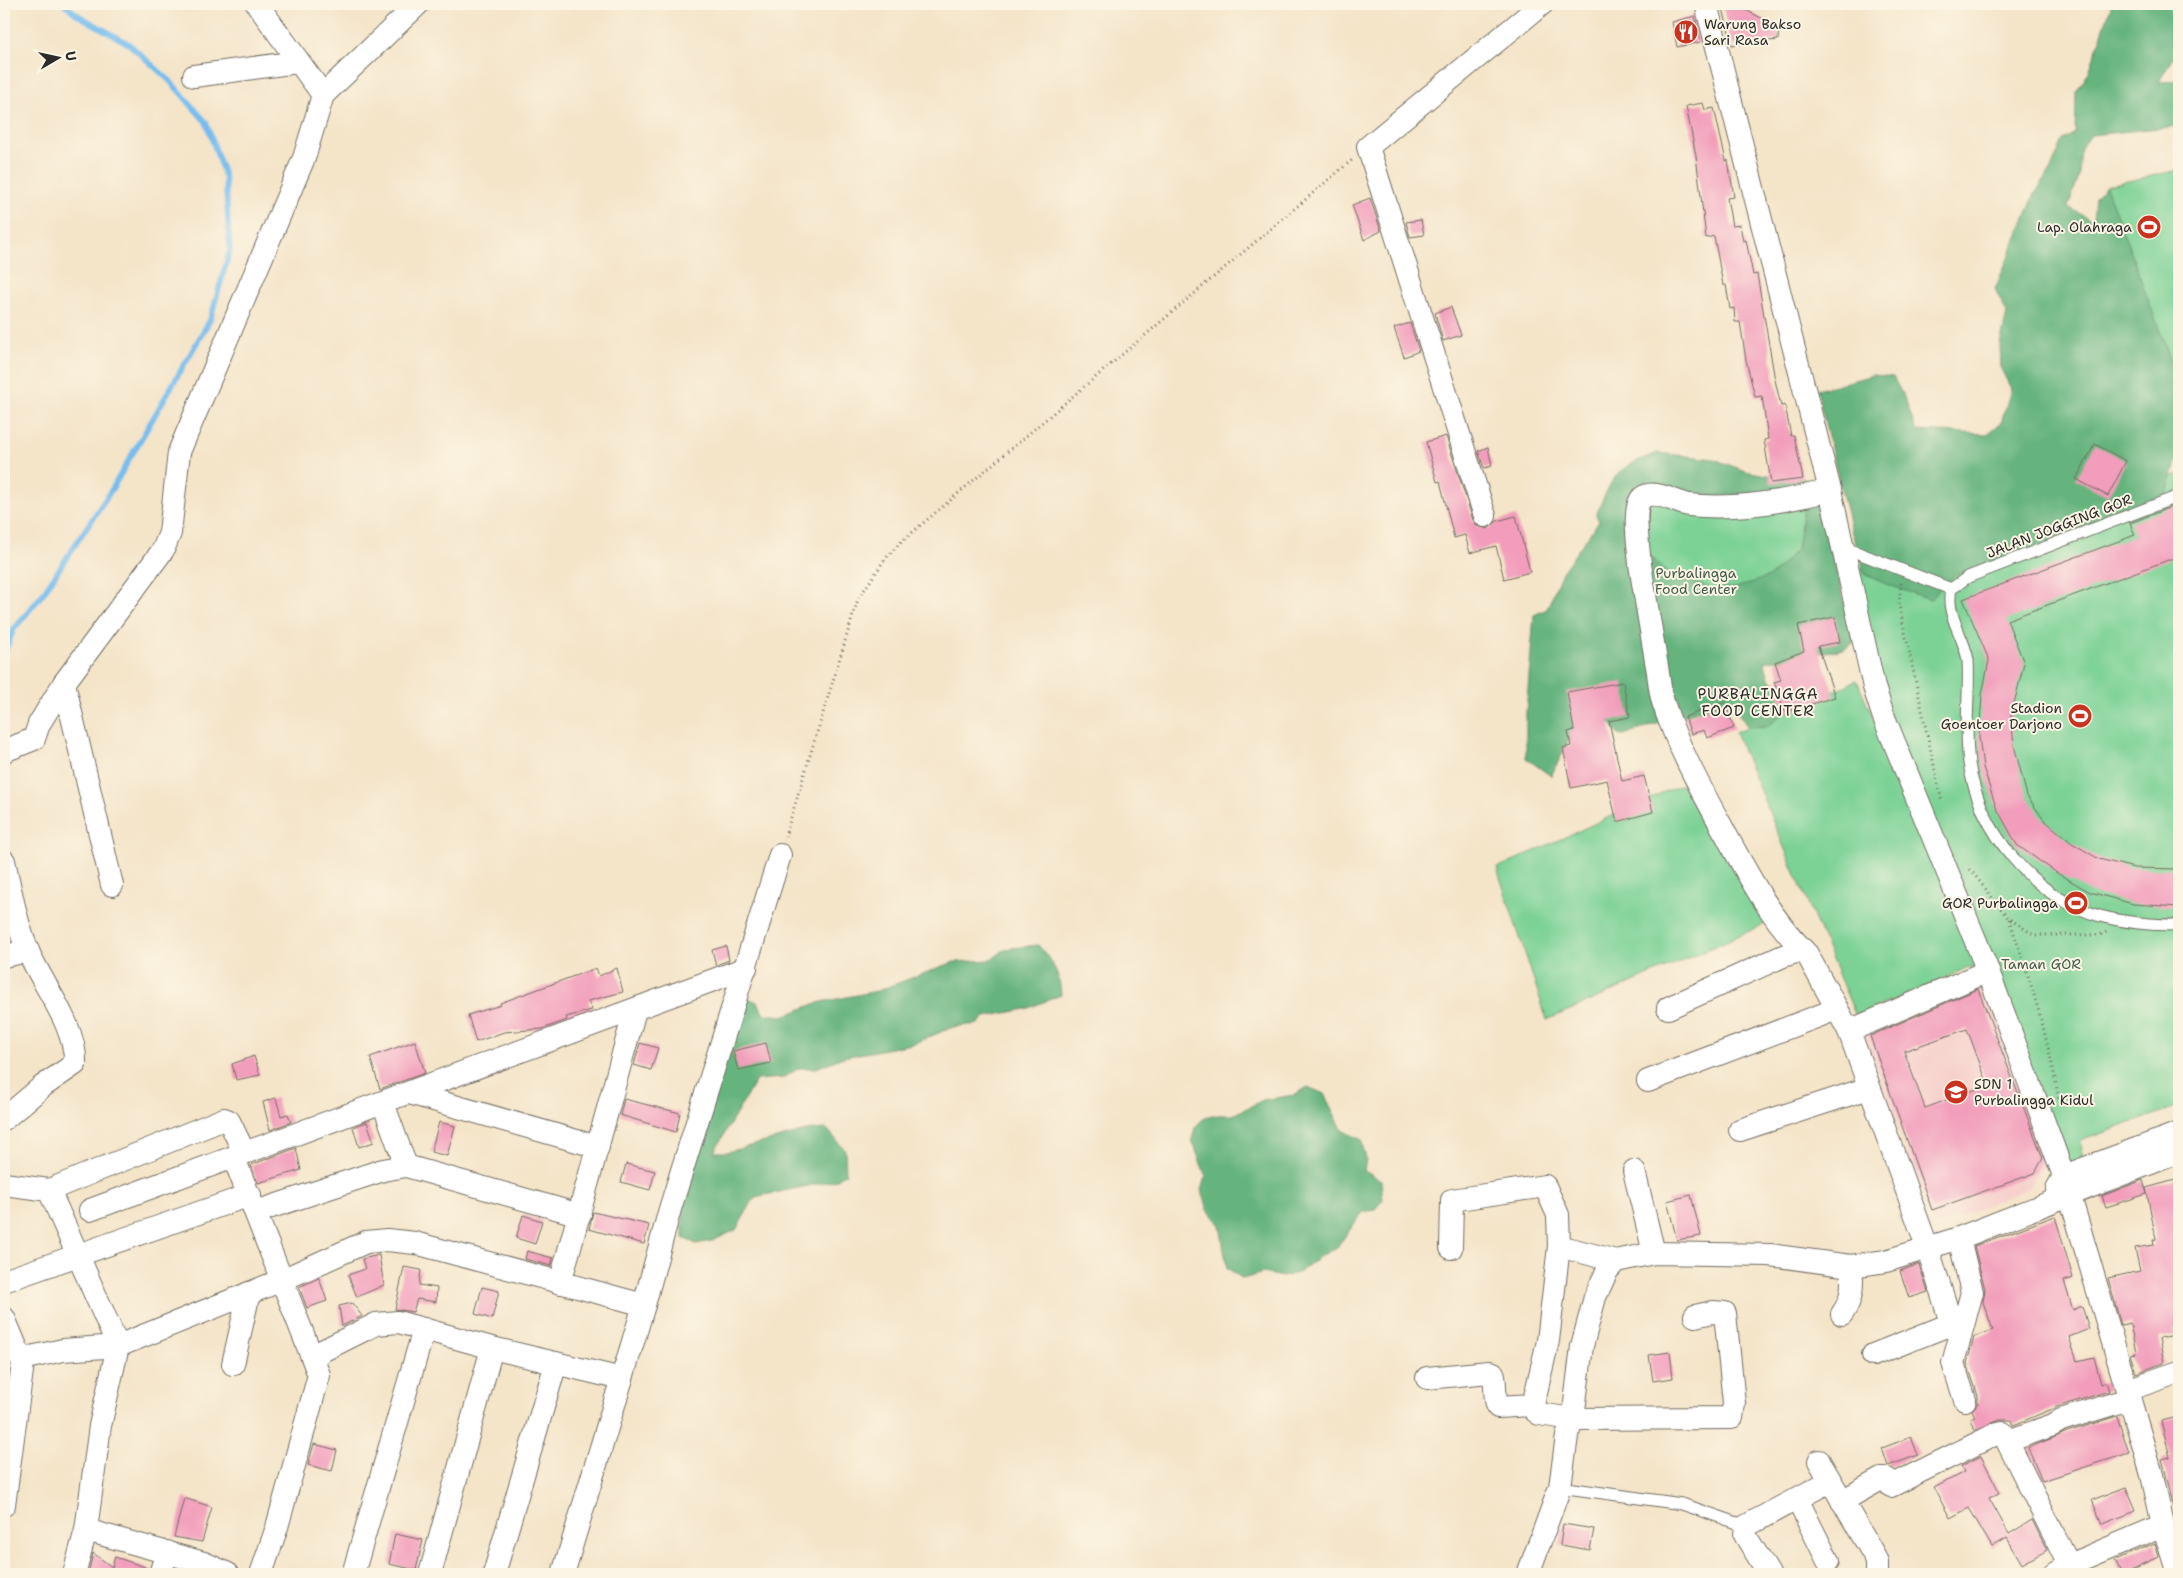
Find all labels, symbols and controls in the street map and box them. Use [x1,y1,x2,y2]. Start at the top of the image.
place label: Warung Bakso Sari Rasa [1704,15,1801,49]
restaurant icon: Warung Bakso Sari Rasa [1673,19,1699,45]
north arrow [32,32,82,82]
text: U [61,50,80,62]
sports icon: Lap. Olahraga [2136,214,2162,240]
place label: Lap. Olahraga [2037,218,2132,236]
street label: JALAN JOGGING GOR [1984,490,2135,562]
park label: Purbalingga Food Center [1655,564,1738,598]
district label: PURBALINGGA FOOD CENTER [1697,684,1819,721]
place label: Stadion Goentoer Darjono [1941,699,2062,733]
sports icon: Stadion Goentoer Darjono [2067,703,2093,729]
sports icon: GOR Purbalingga [2063,890,2089,916]
place label: GOR Purbalingga [1942,894,2058,912]
park label: Taman GOR [2001,955,2081,973]
place label: SDN 1 Purbalingga Kidul [1974,1075,2094,1109]
school or university icon: SDN 1 Purbalingga Kidul [1943,1079,1969,1105]

